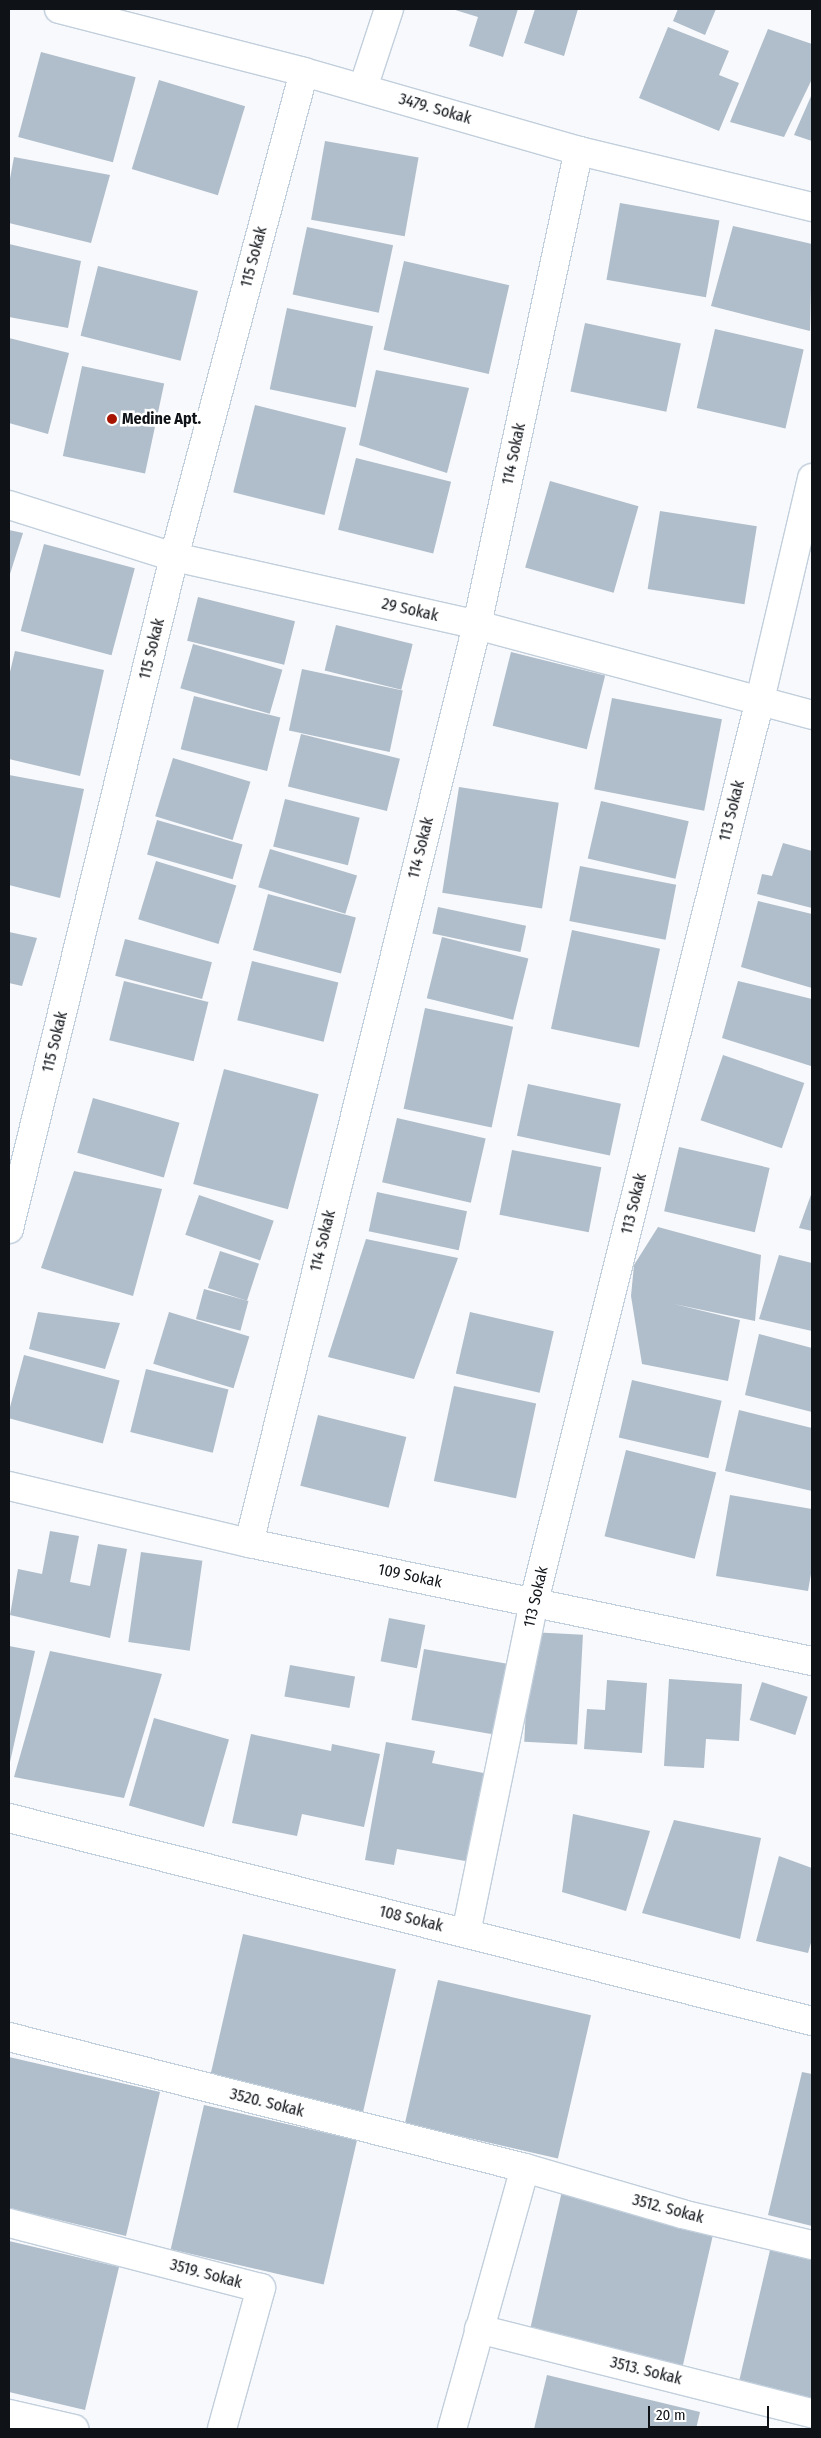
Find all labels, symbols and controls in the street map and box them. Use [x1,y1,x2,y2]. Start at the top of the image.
street label: 3479. Sokak [396,89,474,129]
street label: 115 Sokak [237,224,271,290]
place label: Medine Apt. [122,409,201,429]
marker: Medine Apt. [106,413,118,425]
street label: 114 Sokak [498,421,530,487]
street label: 29 Sokak [380,594,440,626]
street label: 115 Sokak [135,616,169,682]
street label: 113 Sokak [715,779,749,843]
street label: 114 Sokak [404,815,438,881]
street label: 115 Sokak [38,1009,72,1075]
street label: 113 Sokak [617,1172,651,1236]
street label: 114 Sokak [306,1208,340,1274]
street label: 109 Sokak [376,1560,444,1592]
street label: 113 Sokak [520,1565,552,1629]
street label: 108 Sokak [377,1902,445,1936]
street label: 3520. Sokak [228,2085,306,2121]
street label: 3512. Sokak [630,2190,706,2228]
street label: 3519. Sokak [168,2255,244,2293]
street label: 3513. Sokak [608,2353,684,2389]
scale bar [651,2396,772,2428]
text: 20 m [656,2406,686,2424]

